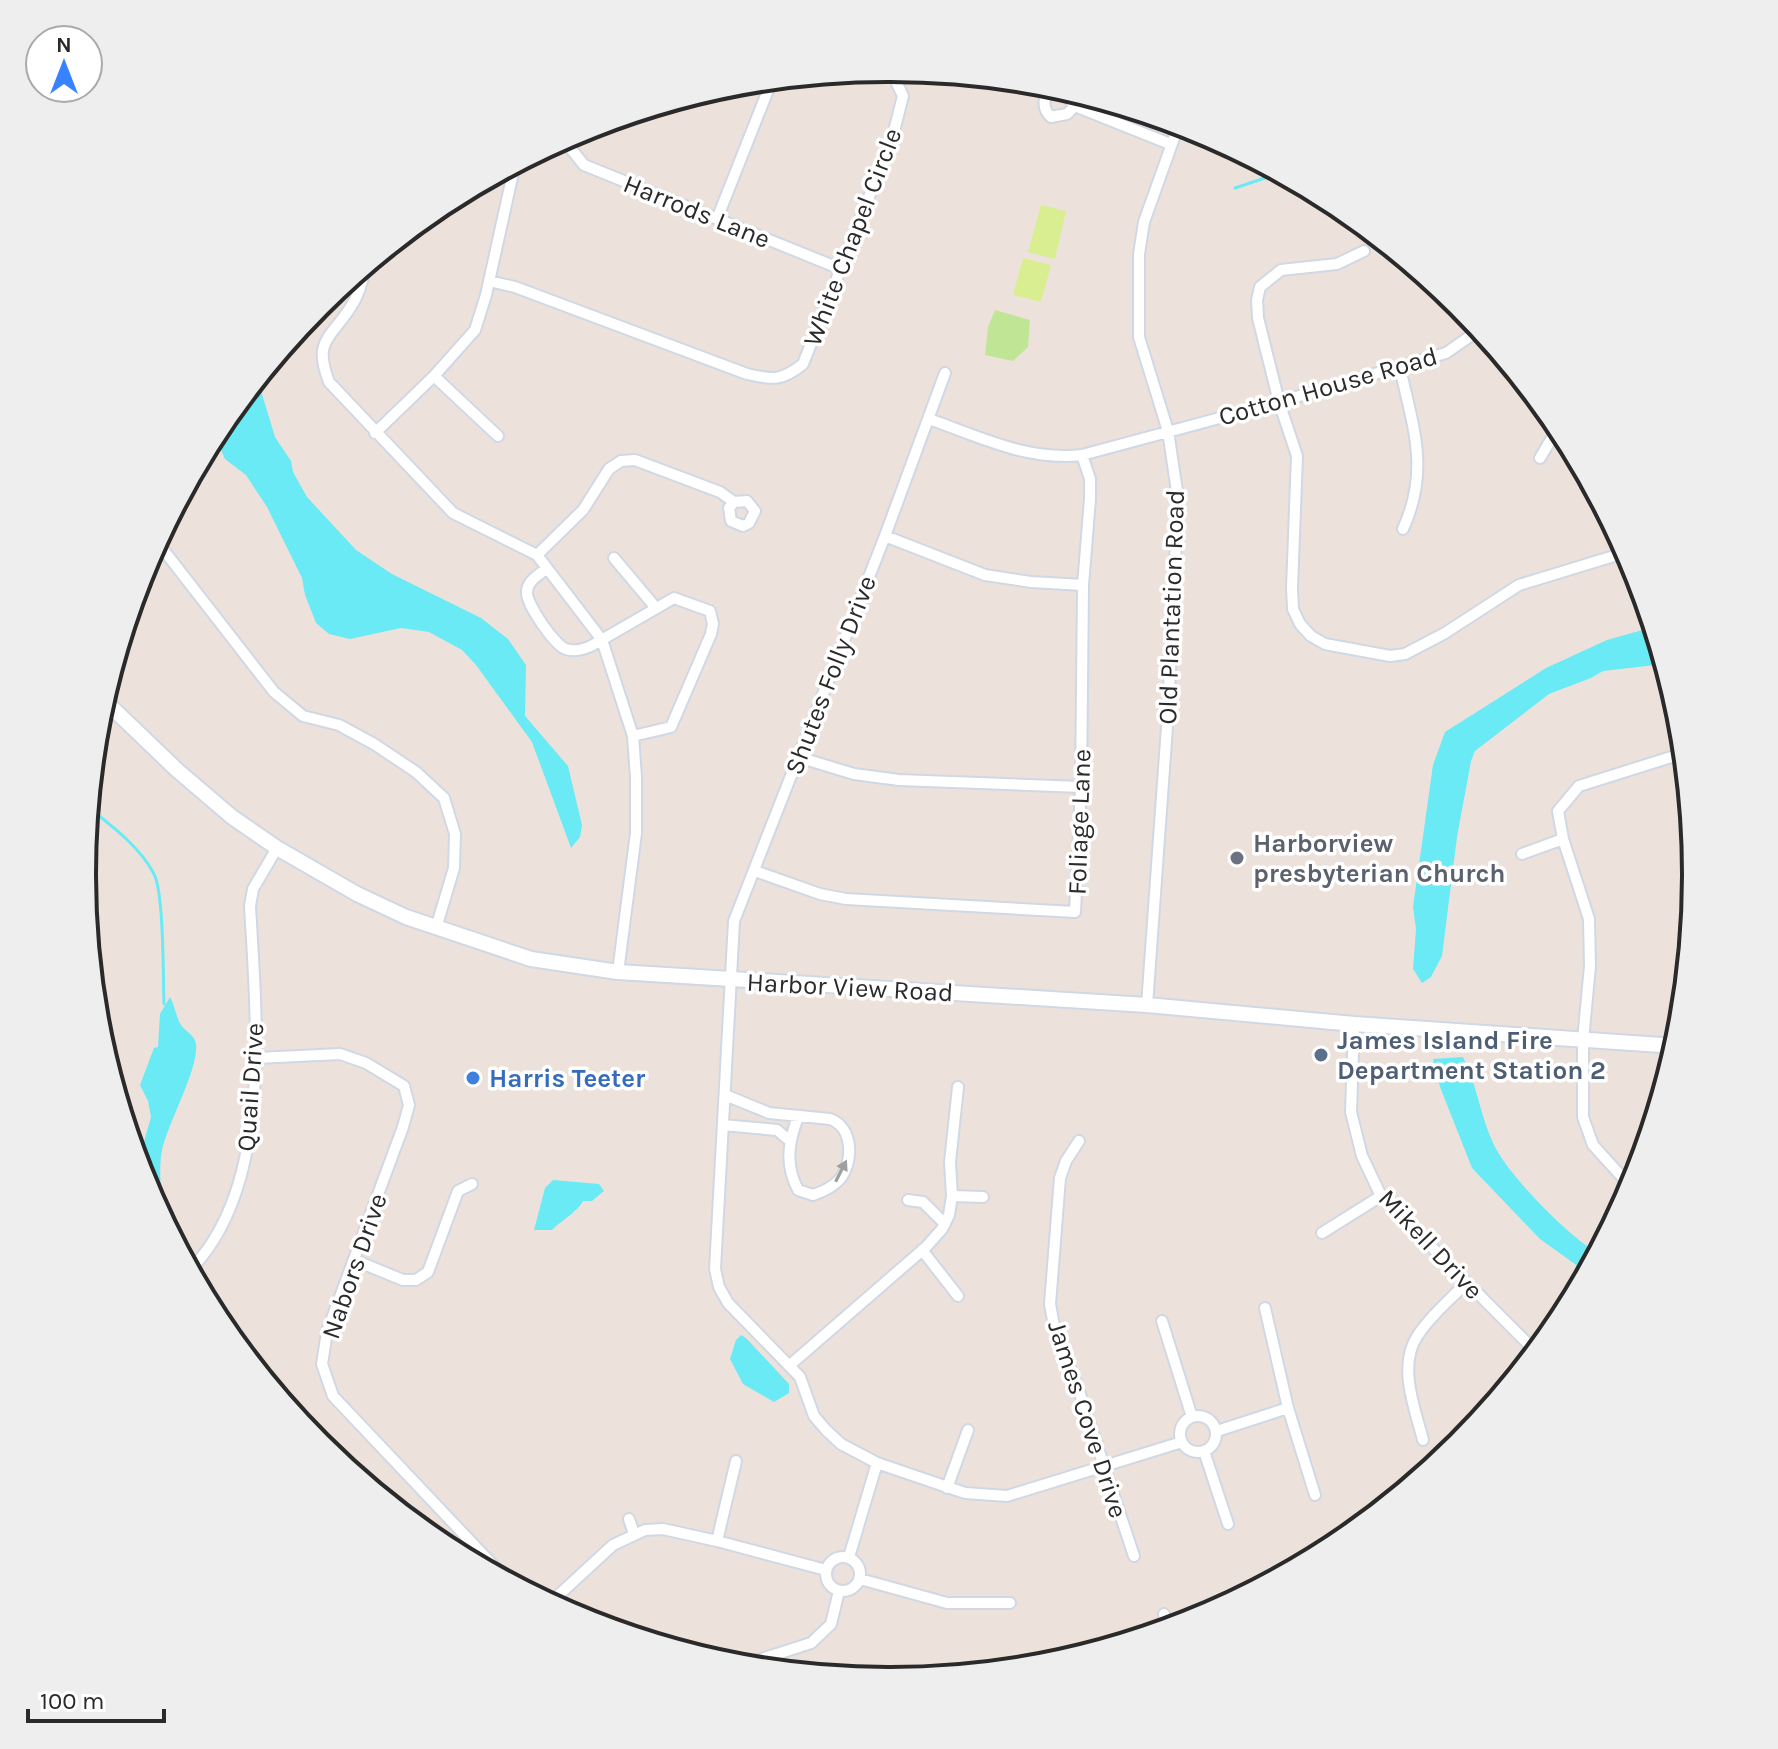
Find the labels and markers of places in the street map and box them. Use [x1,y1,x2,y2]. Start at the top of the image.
place label: Harborview presbyterian Church [1253,828,1506,889]
marker: Harborview presbyterian Church [1228,849,1246,867]
place label: James Island Fire Department Station 2 [1337,1025,1606,1086]
marker: James Island Fire Department Station 2 [1312,1046,1330,1064]
place label: Harris Teeter [489,1063,646,1094]
marker: Harris Teeter [464,1069,482,1087]

